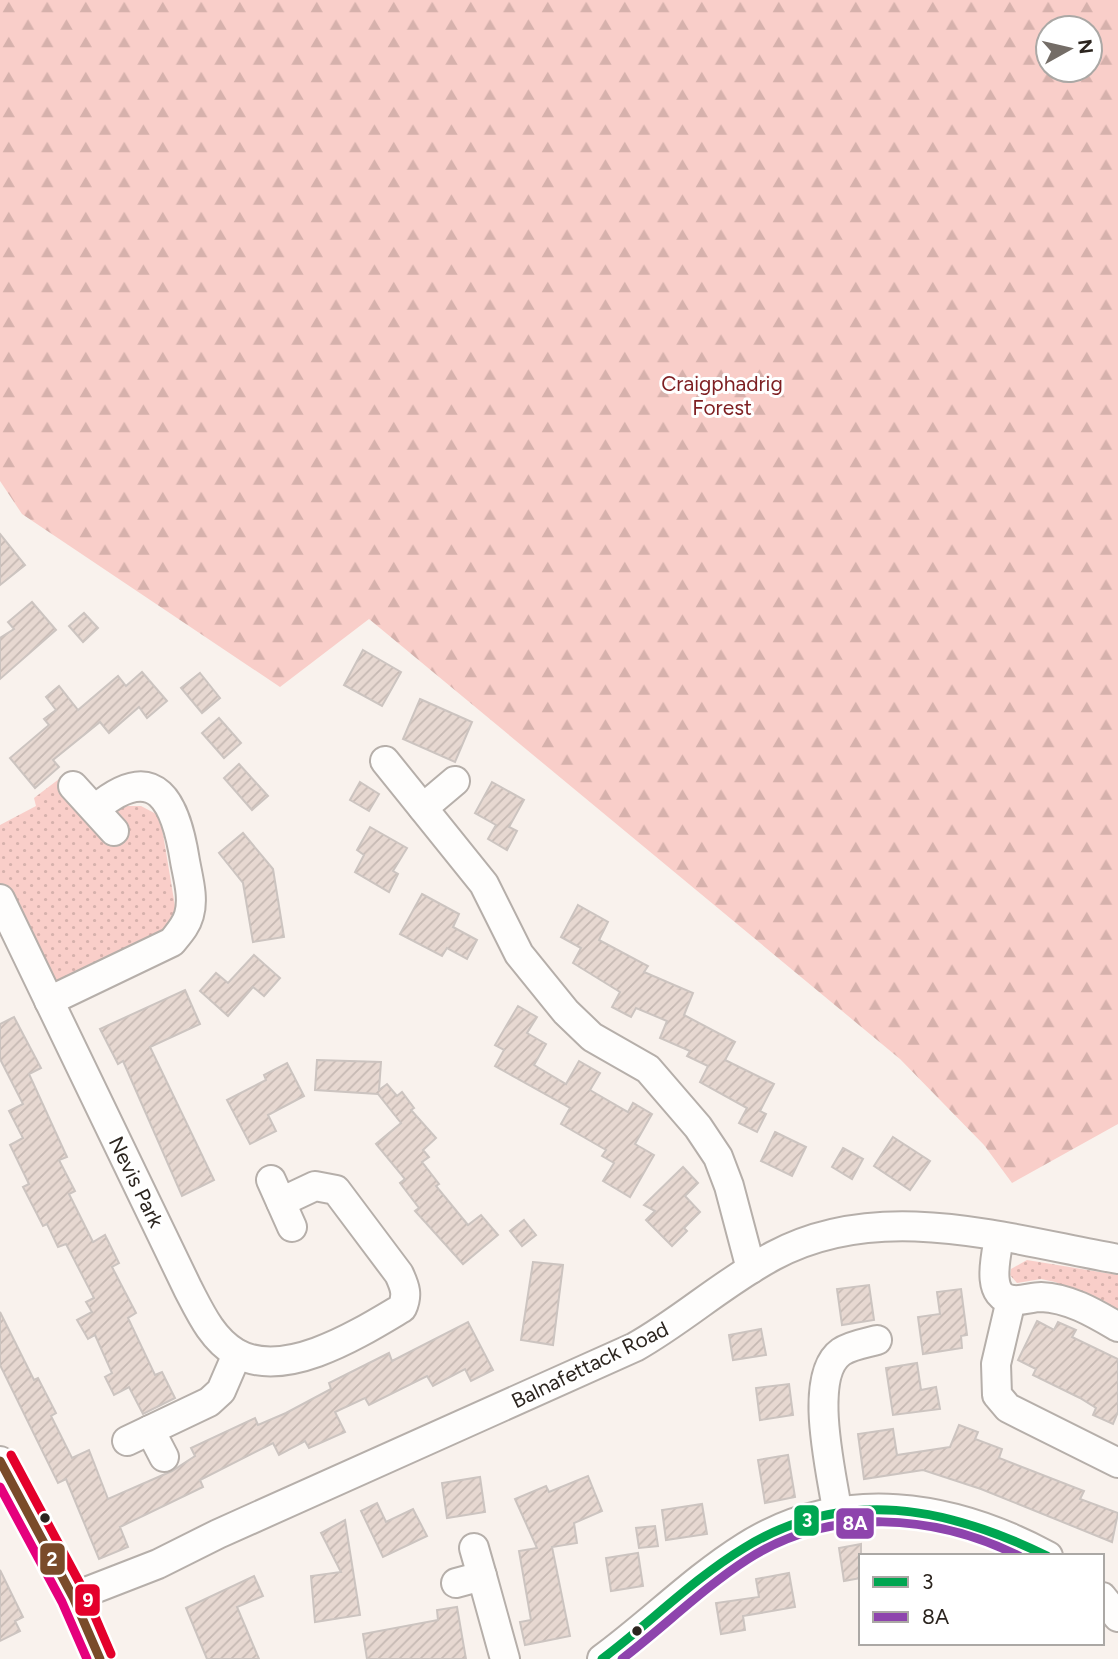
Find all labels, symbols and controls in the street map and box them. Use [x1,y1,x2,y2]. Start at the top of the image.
north arrow [1034,14,1104,84]
text: N [1073,38,1098,56]
park label: Craigphadrig Forest [661,371,783,420]
street label: Nevis Park [104,1132,170,1232]
street label: Balnafettack Road [507,1316,672,1413]
line badge: 3 [793,1504,820,1537]
line badge: 8A [835,1507,875,1540]
text: 3 [802,1509,812,1532]
unlabelled marker [38,1511,52,1525]
text: 8A [842,1512,868,1535]
line badge: 2 [39,1542,66,1576]
text: 2 [46,1548,58,1571]
legend [859,1554,1104,1645]
text: 3 [922,1569,933,1594]
line badge: 9 [74,1583,101,1617]
text: 9 [82,1589,94,1612]
text: 8A [922,1604,949,1629]
unlabelled marker [630,1624,644,1638]

